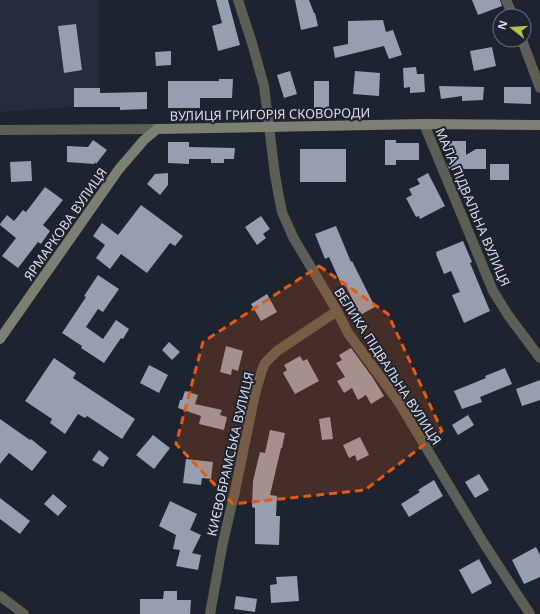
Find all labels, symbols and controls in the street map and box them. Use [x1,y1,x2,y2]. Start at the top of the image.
north arrow [492,8,532,48]
text: N [493,18,510,31]
street label: ВУЛИЦЯ ГРИГОРІЯ СКОВОРОДИ [170,103,370,125]
street label: МАЛА ПІДВАЛЬНА ВУЛИЦЯ [431,125,515,289]
street label: ЯРМАРКОВА ВУЛИЦЯ [19,164,111,284]
street label: ВЕЛИКА ПІДВАЛЬНА ВУЛИЦЯ [330,284,446,448]
street label: КИЄВОБРАМСЬКА ВУЛИЦЯ [202,370,258,538]

